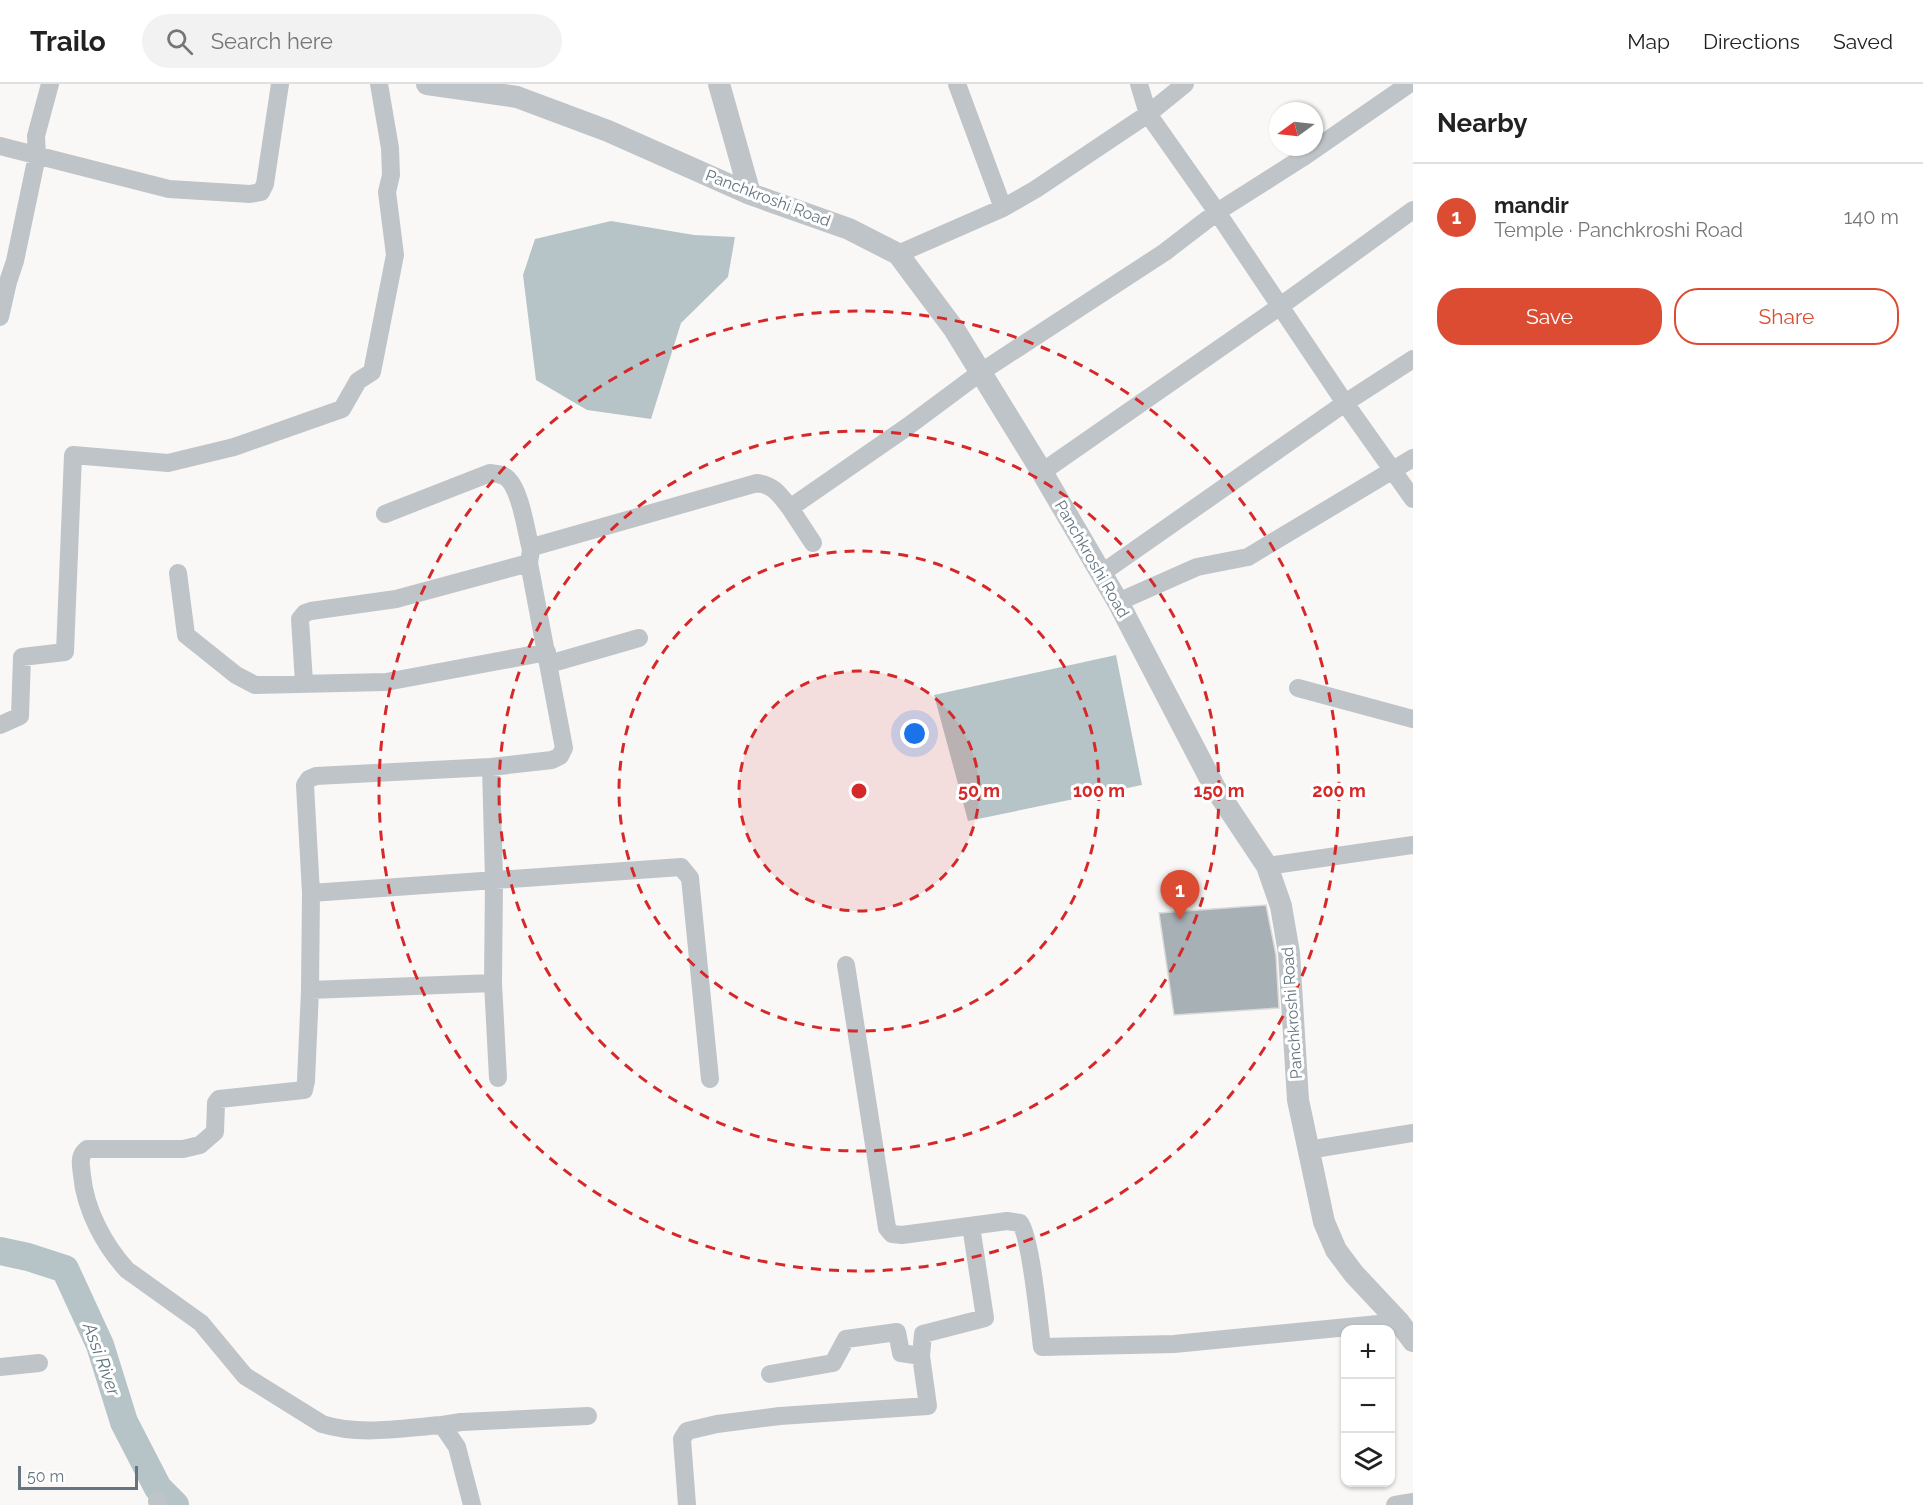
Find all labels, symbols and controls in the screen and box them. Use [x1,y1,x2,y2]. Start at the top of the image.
search box [142,14,562,68]
text: Trailo [30,25,106,58]
icon: search [163,25,196,58]
text: Search here [211,28,333,54]
text: Map [1627,29,1670,54]
text: Directions [1703,29,1800,54]
text: Saved [1833,29,1893,54]
north arrow [1269,102,1323,156]
text: Nearby [1437,108,1527,138]
street label: Panchkroshi Road [703,165,833,231]
text: mandir [1494,192,1569,218]
text: 1 [1452,205,1461,229]
text: 140 m [1844,205,1899,229]
text: Temple · Panchkroshi Road [1494,218,1743,242]
button: Save [1437,288,1662,345]
button: Share [1674,288,1899,345]
street label: Panchkroshi Road [1051,497,1133,621]
your location [900,719,929,748]
text: 50 m [958,780,1000,801]
text: 100 m [1073,780,1125,801]
text: 150 m [1194,780,1245,801]
text: 200 m [1312,780,1366,801]
centre of rings [849,781,869,801]
pin: 1 [1160,870,1200,920]
street label: Panchkroshi Road [1278,946,1306,1080]
water label: Assi River [79,1319,125,1399]
map controls [1341,1325,1395,1487]
button: + [1341,1325,1395,1379]
button: − [1341,1379,1395,1433]
button: layers [1341,1433,1395,1487]
scale bar [18,1463,138,1490]
text: 50 m [27,1467,64,1486]

